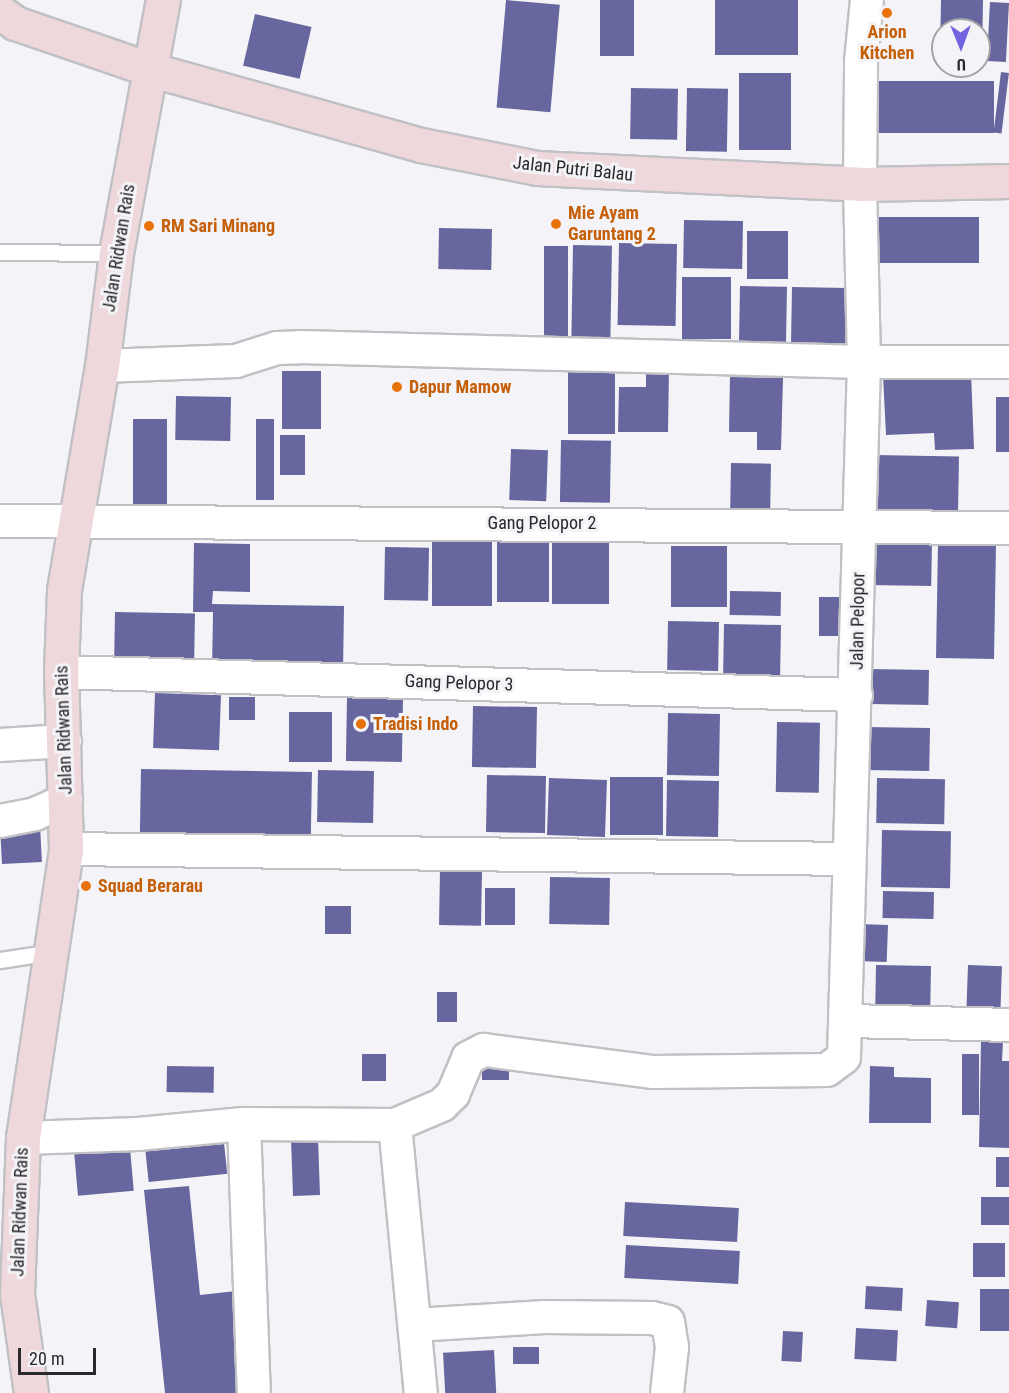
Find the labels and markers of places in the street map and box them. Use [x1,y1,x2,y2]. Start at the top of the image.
marker: Arion Kitchen [880,6,894,20]
place label: Arion Kitchen [860,22,914,64]
place label: Mie Ayam Garuntang 2 [568,203,656,246]
place label: RM Sari Minang [161,215,275,237]
marker: Mie Ayam Garuntang 2 [549,217,563,231]
marker: RM Sari Minang [142,219,156,233]
place label: Dapur Mamow [409,376,511,398]
marker: Dapur Mamow [390,380,404,394]
place label: Tradisi Indo [373,713,458,735]
marker: Tradisi Indo [354,717,368,731]
place label: Squad Berarau [98,875,203,897]
marker: Squad Berarau [79,879,93,893]

